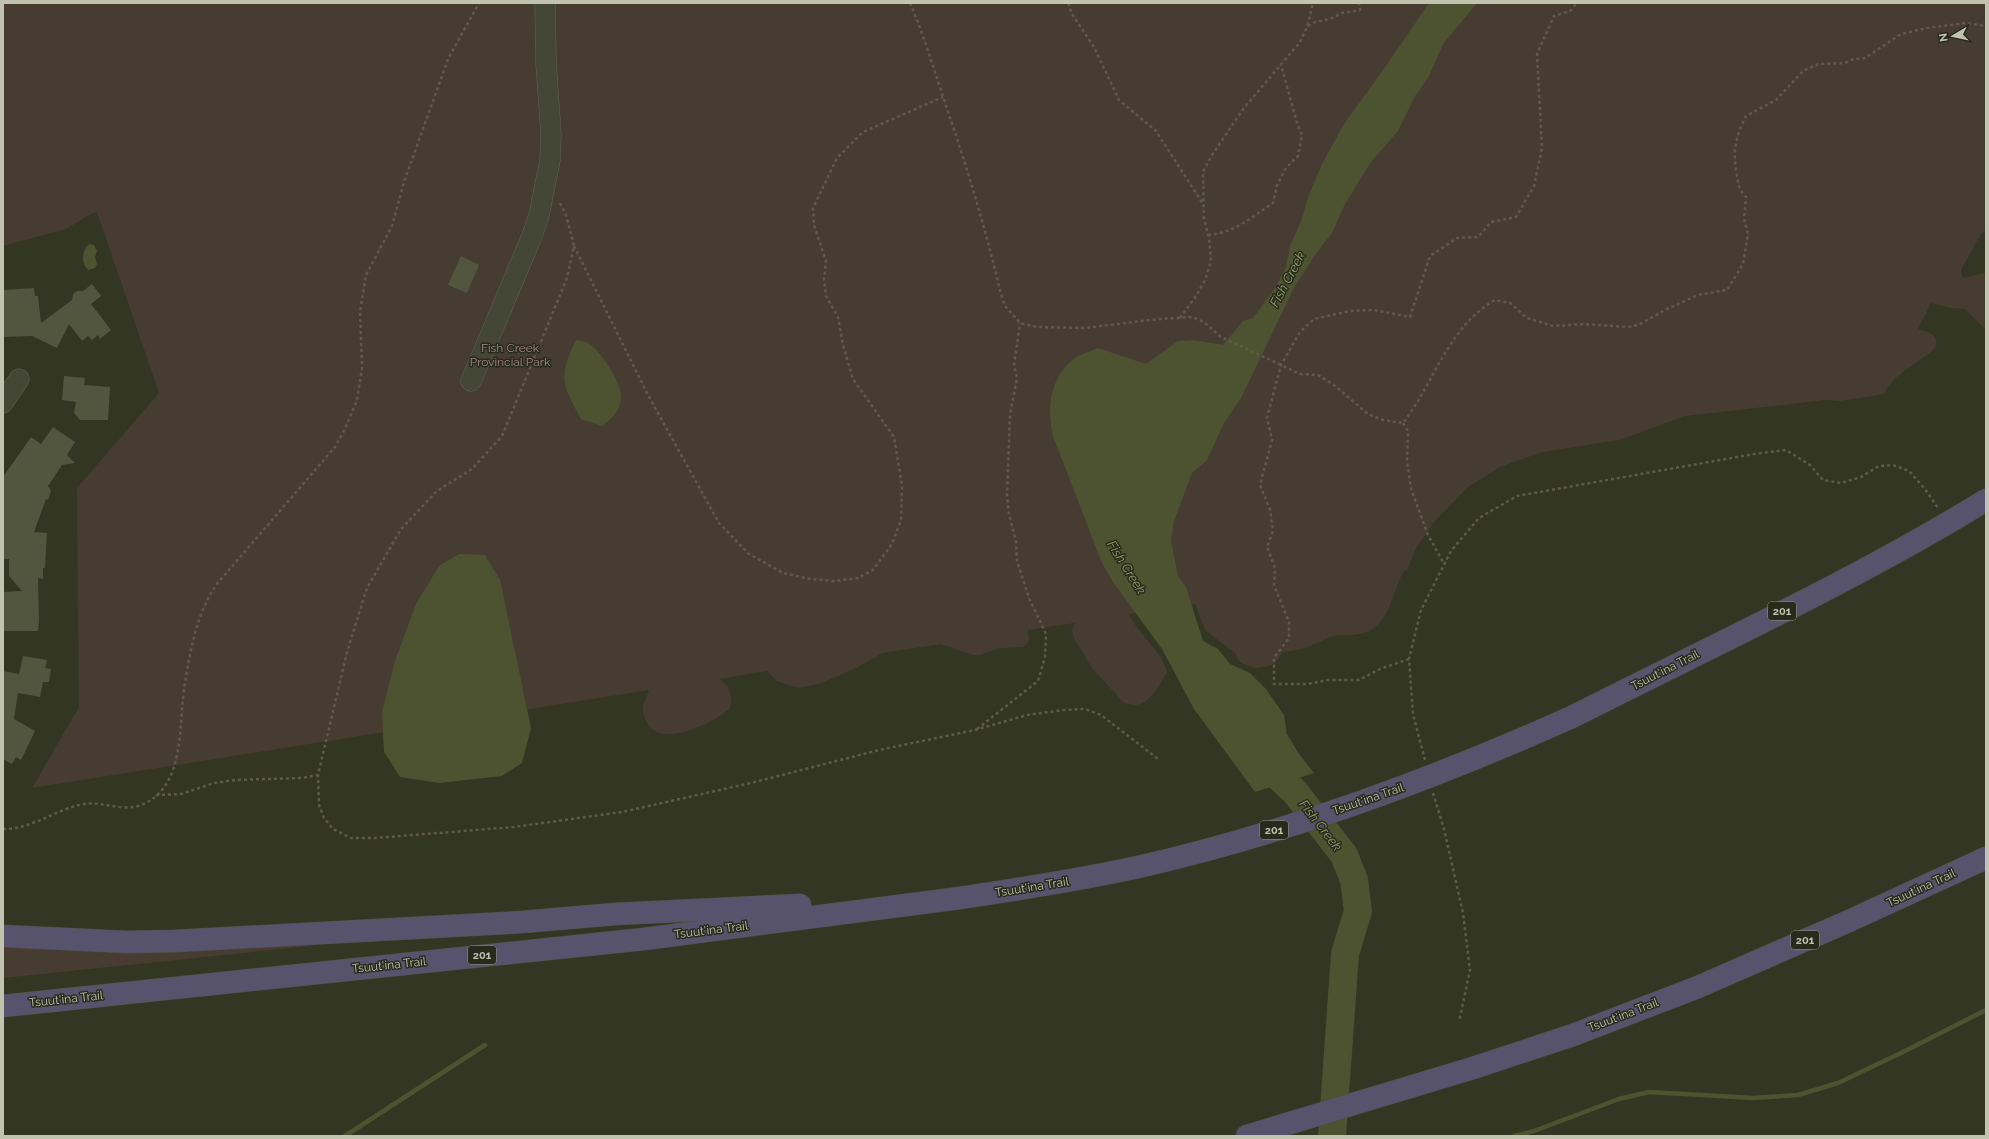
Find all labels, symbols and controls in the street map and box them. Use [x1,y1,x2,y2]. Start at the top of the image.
north arrow [1933,16,1973,56]
text: N [1937,32,1951,43]
water label: Fish Creek [1267,249,1308,309]
park label: Fish Creek Provincial Park [470,341,551,369]
water label: Fish Creek [1104,538,1149,597]
road number: 201 [1768,602,1796,620]
street label: Tsuut'ina Trail [1629,647,1702,693]
street label: Tsuut'ina Trail [1331,780,1406,818]
water label: Fish Creek [1296,797,1345,854]
road number: 201 [1260,821,1288,839]
street label: Tsuut'ina Trail [1884,866,1958,910]
street label: Tsuut'ina Trail [994,874,1071,900]
street label: Tsuut'ina Trail [673,918,750,941]
road number: 201 [1791,931,1819,949]
road number: 201 [468,946,496,964]
street label: Tsuut'ina Trail [351,954,427,976]
street label: Tsuut'ina Trail [28,988,104,1010]
street label: Tsuut'ina Trail [1586,995,1661,1035]

